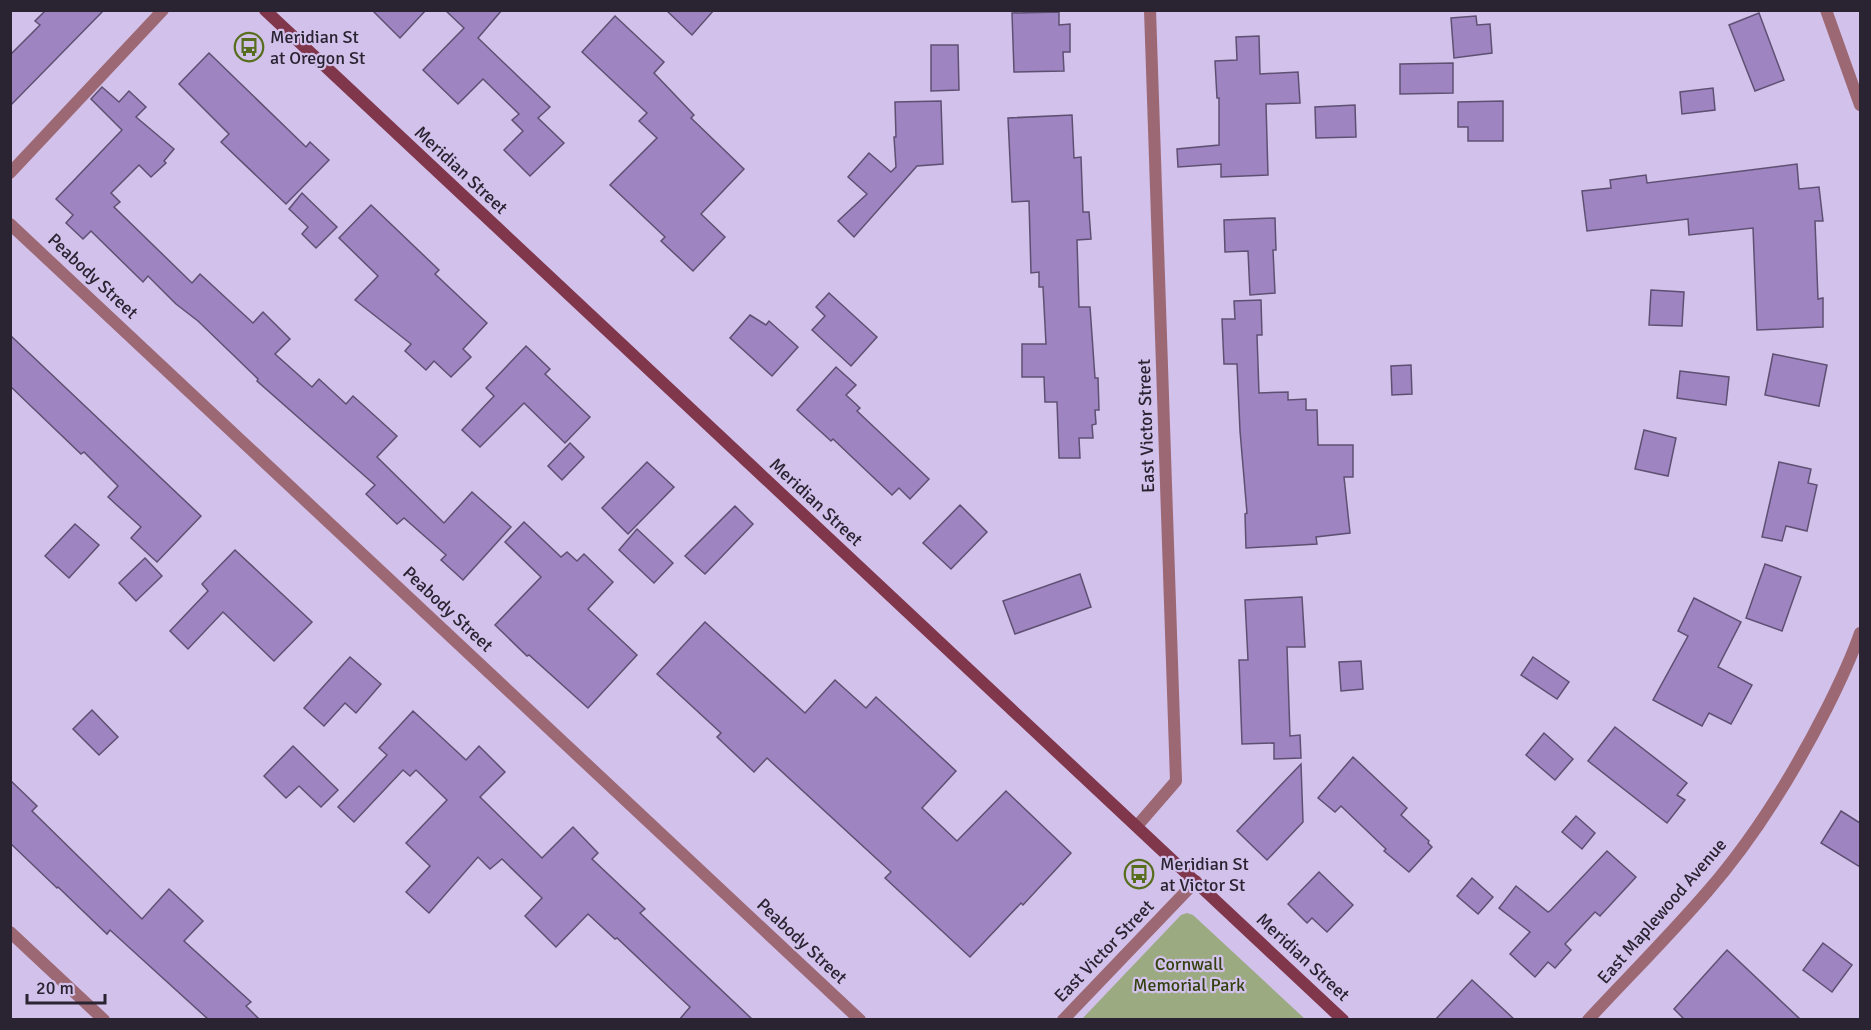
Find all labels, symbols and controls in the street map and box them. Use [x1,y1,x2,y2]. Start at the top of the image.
place label: Meridian St at Oregon St [270,26,365,69]
bus stop icon: Meridian St at Oregon St [233,31,265,63]
street label: Meridian Street [410,121,512,219]
street label: Peabody Street [43,229,143,323]
street label: East Victor Street [1133,359,1159,493]
street label: Meridian Street [765,453,867,551]
street label: Peabody Street [398,562,498,656]
street label: East Maplewood Avenue [1593,834,1731,988]
place label: Meridian St at Victor St [1160,853,1249,896]
bus stop icon: Meridian St at Victor St [1123,858,1155,890]
street label: Peabody Street [752,894,852,988]
street label: East Victor Street [1050,895,1158,1007]
street label: Meridian Street [1252,908,1354,1006]
park label: Cornwall Memorial Park [1133,953,1245,996]
scale bar [27,967,105,1005]
text: 20 m [36,977,74,999]

